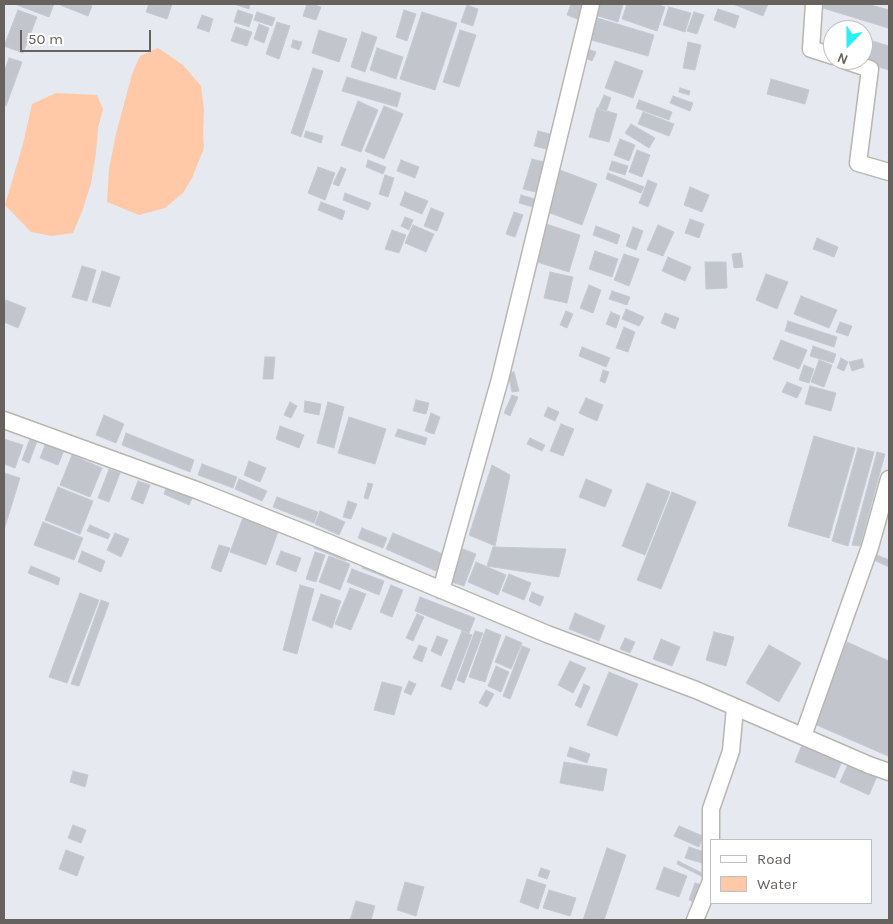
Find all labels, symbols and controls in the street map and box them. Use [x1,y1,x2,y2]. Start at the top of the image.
scale bar [22,20,154,52]
north arrow [823,20,873,70]
text: 50 m [28,30,63,48]
text: N [835,49,850,68]
legend [710,839,873,904]
text: Road [757,850,792,868]
text: Water [757,875,797,893]

